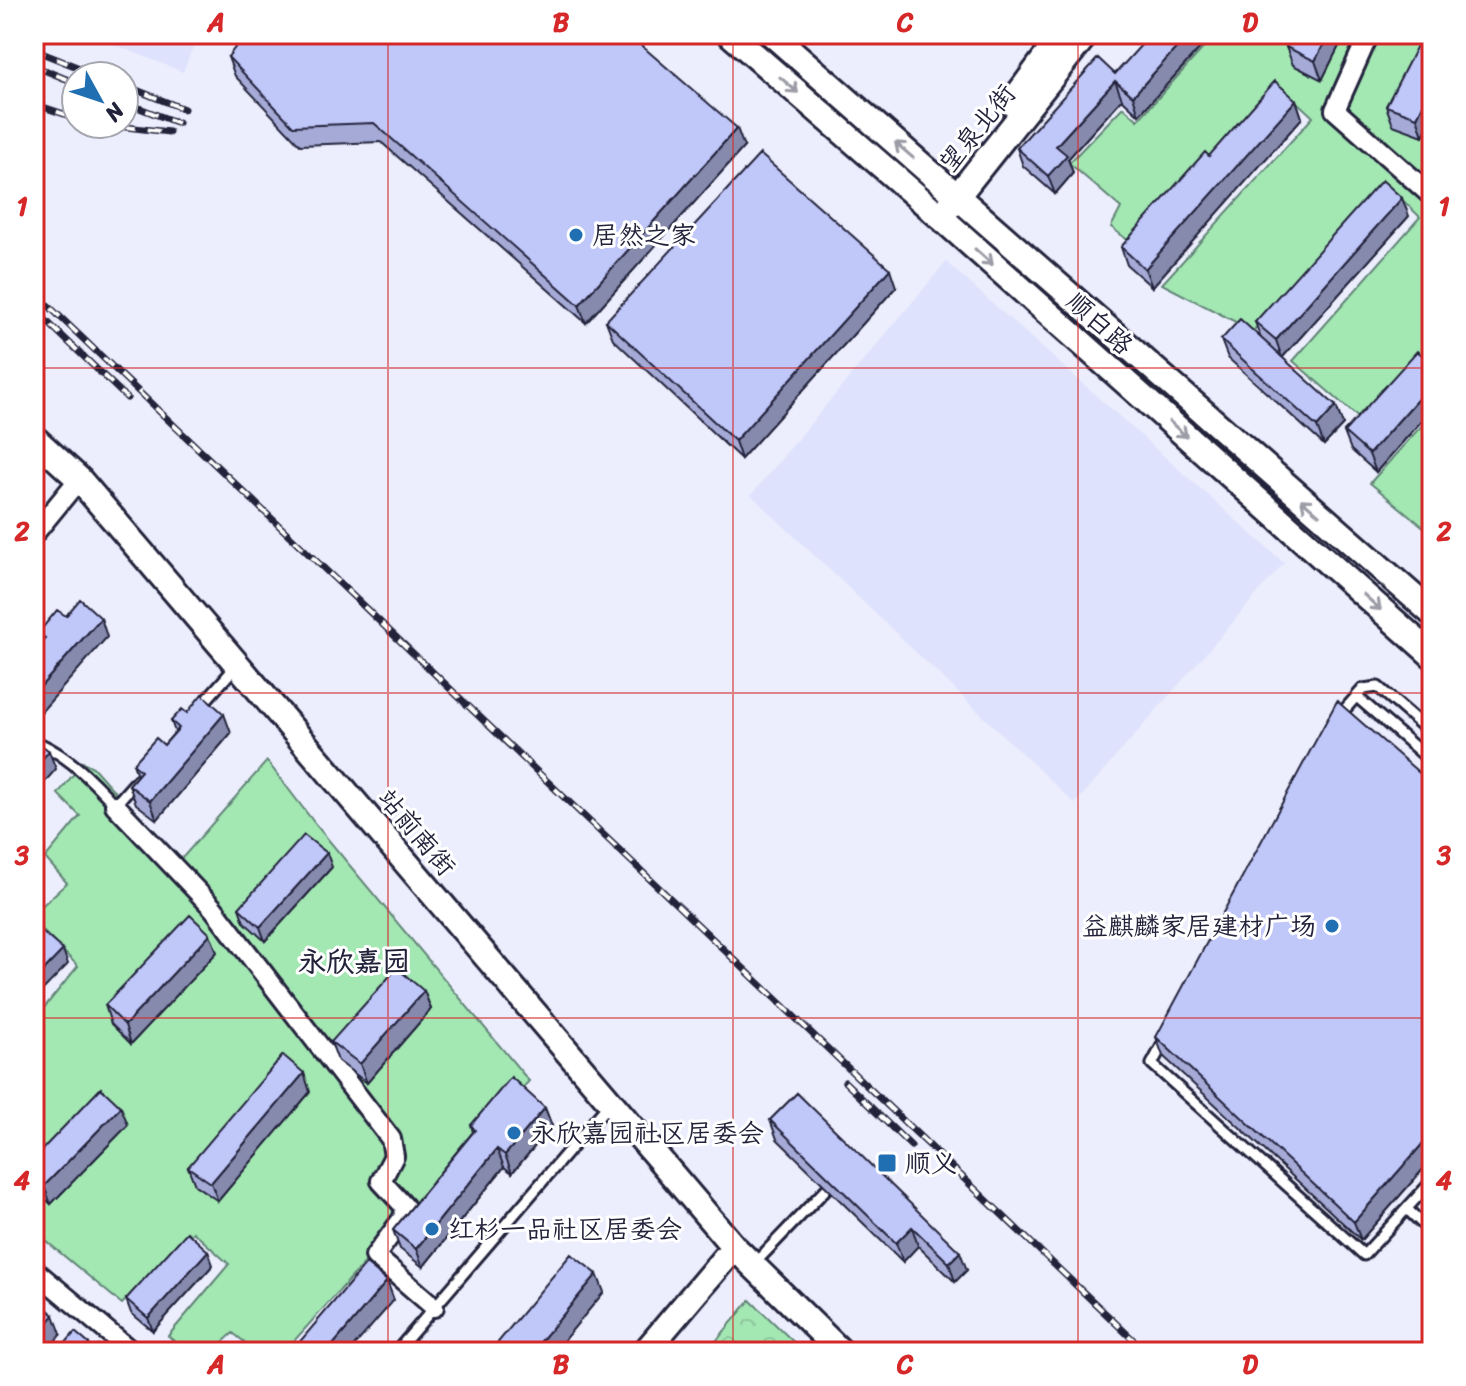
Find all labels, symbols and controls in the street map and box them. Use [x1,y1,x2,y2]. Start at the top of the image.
text: A [206,0,225,45]
text: B [553,0,570,45]
text: C [896,0,914,45]
text: D [1242,0,1258,45]
north arrow [60,60,140,140]
street label: 望泉北街 [926,73,1028,183]
one-way arrow [778,76,798,94]
text: N [95,93,135,131]
one-way arrow [895,142,915,160]
text: 1 [16,183,28,229]
text: 1 [1438,183,1450,229]
place label: 居然之家 [592,212,696,258]
marker: 居然之家 [567,226,585,244]
one-way arrow [974,247,994,265]
street label: 顺白路 [1056,280,1144,366]
one-way arrow [1168,420,1188,438]
one-way arrow [1301,498,1321,516]
text: 2 [13,508,30,554]
text: 2 [1435,508,1452,554]
one-way arrow [1362,593,1382,611]
street label: 站前南街 [366,777,468,887]
text: 3 [14,832,30,878]
text: 3 [1436,832,1452,878]
place label: 益麒麟家居建材广场 [1082,903,1316,949]
marker: 益麒麟家居建材广场 [1323,917,1341,935]
district label: 永欣嘉园 [298,937,410,986]
place label: 永欣嘉园社区居委会 [530,1110,764,1156]
marker: 永欣嘉园社区居委会 [505,1124,523,1142]
place label: 顺义 [905,1140,957,1186]
marker: 顺义 [876,1152,898,1174]
text: 4 [14,1157,30,1203]
text: 4 [1436,1157,1452,1203]
place label: 红杉一品社区居委会 [448,1206,682,1252]
marker: 红杉一品社区居委会 [423,1220,441,1238]
text: A [206,1341,225,1386]
text: B [553,1341,570,1386]
text: C [896,1341,914,1386]
text: D [1242,1341,1258,1386]

